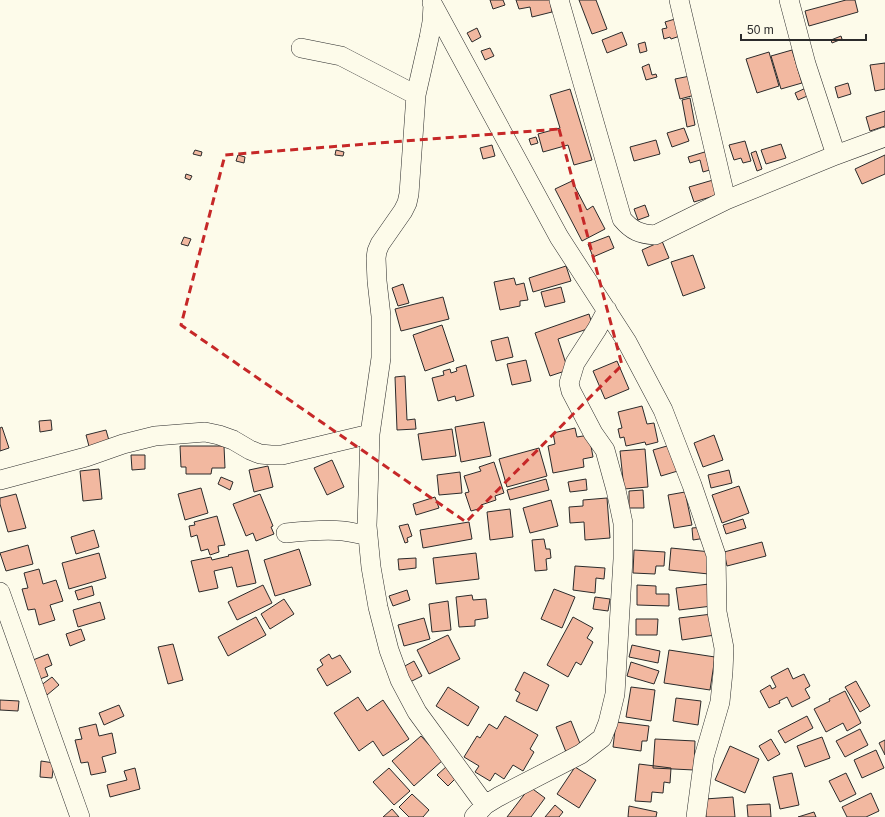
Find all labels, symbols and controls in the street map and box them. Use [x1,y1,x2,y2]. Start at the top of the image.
scale bar [741,16,866,42]
text: 50 m [747,23,774,37]

